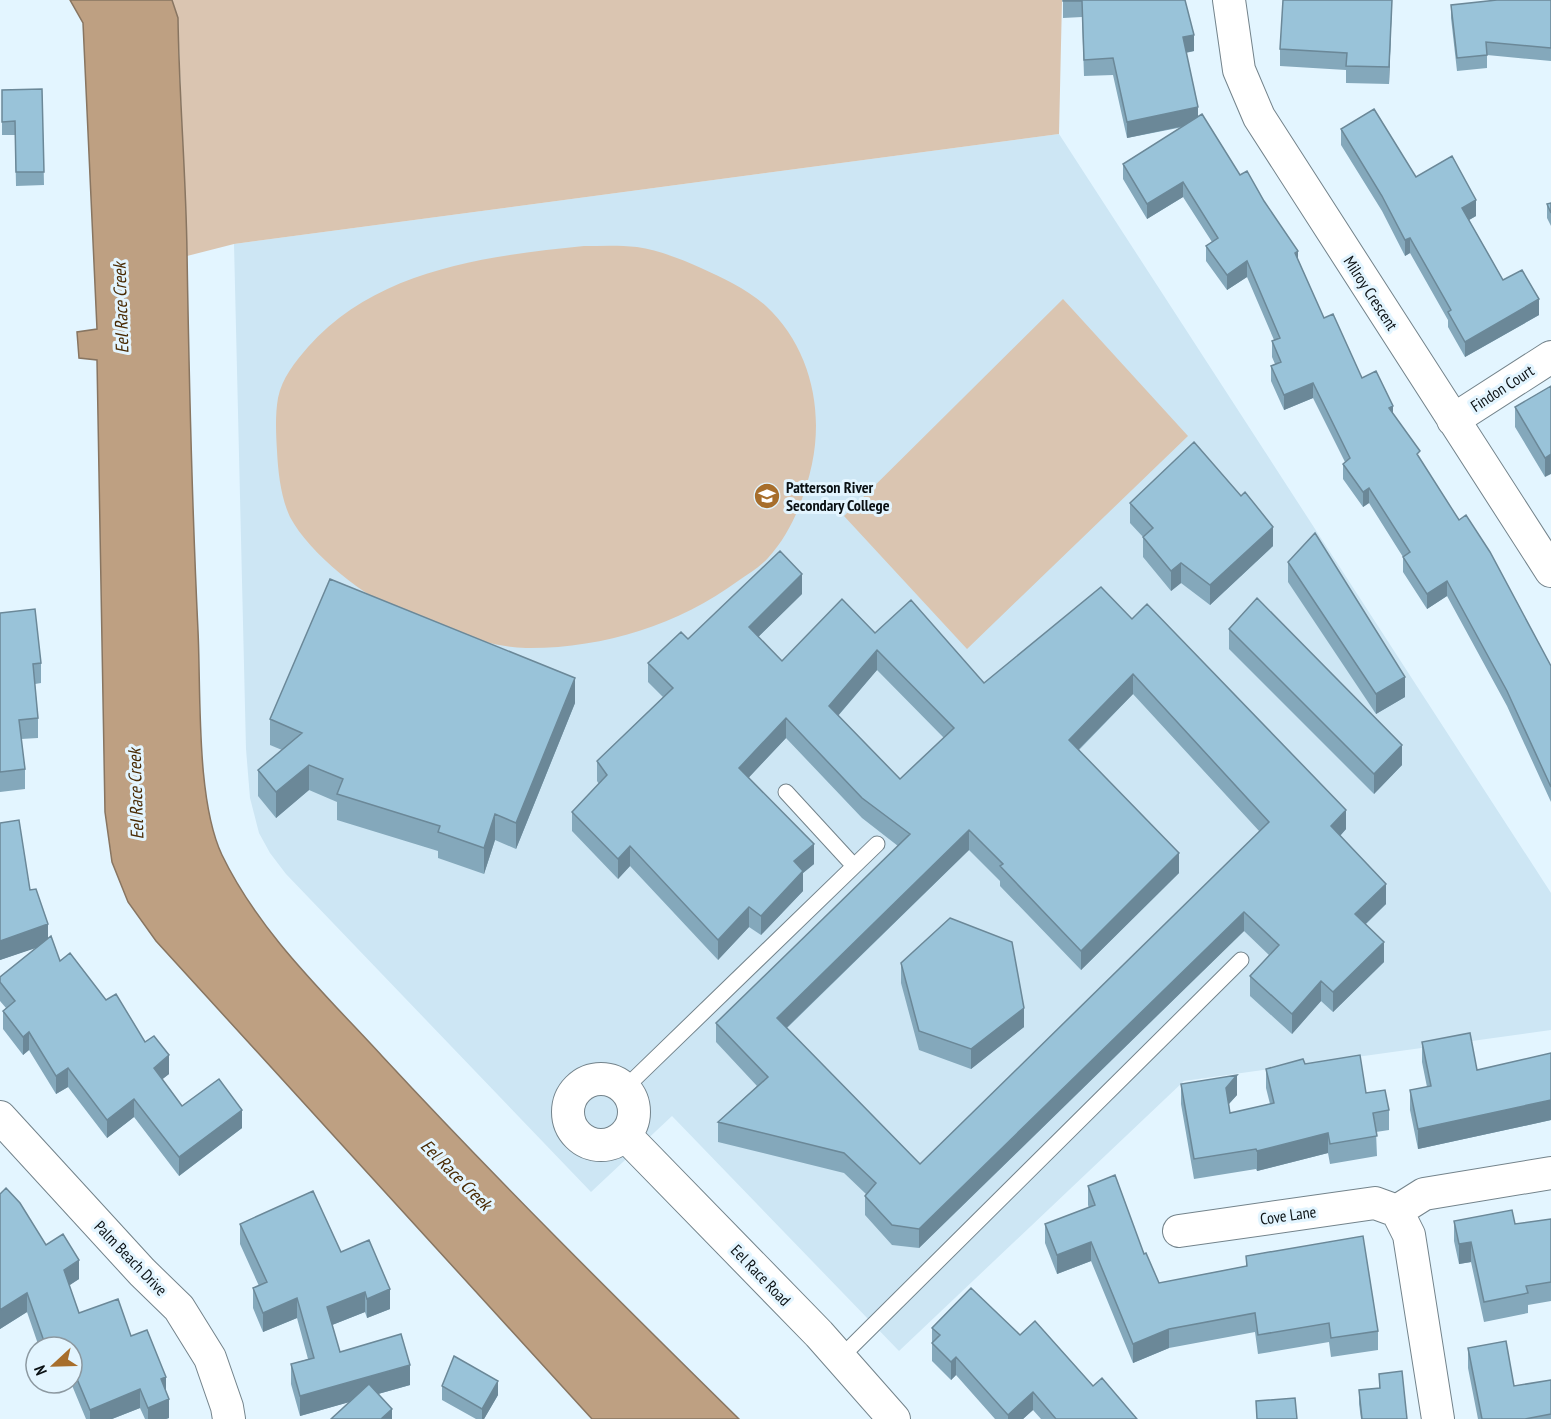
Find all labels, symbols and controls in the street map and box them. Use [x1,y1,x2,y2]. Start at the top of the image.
street label: Milroy Crescent [1340,252,1403,334]
water label: Eel Race Creek [107,260,134,354]
street label: Findon Court [1467,360,1538,416]
place label: Patterson River Secondary College [786,477,890,515]
school or university icon: Patterson River Secondary College [752,481,782,511]
water label: Eel Race Creek [122,746,149,840]
water label: Eel Race Creek [416,1134,498,1216]
street label: Cove Lane [1259,1201,1317,1229]
street label: Palm Beach Drive [90,1216,172,1300]
street label: Eel Race Road [727,1240,795,1310]
north arrow [24,1335,84,1395]
text: N [29,1363,51,1378]

